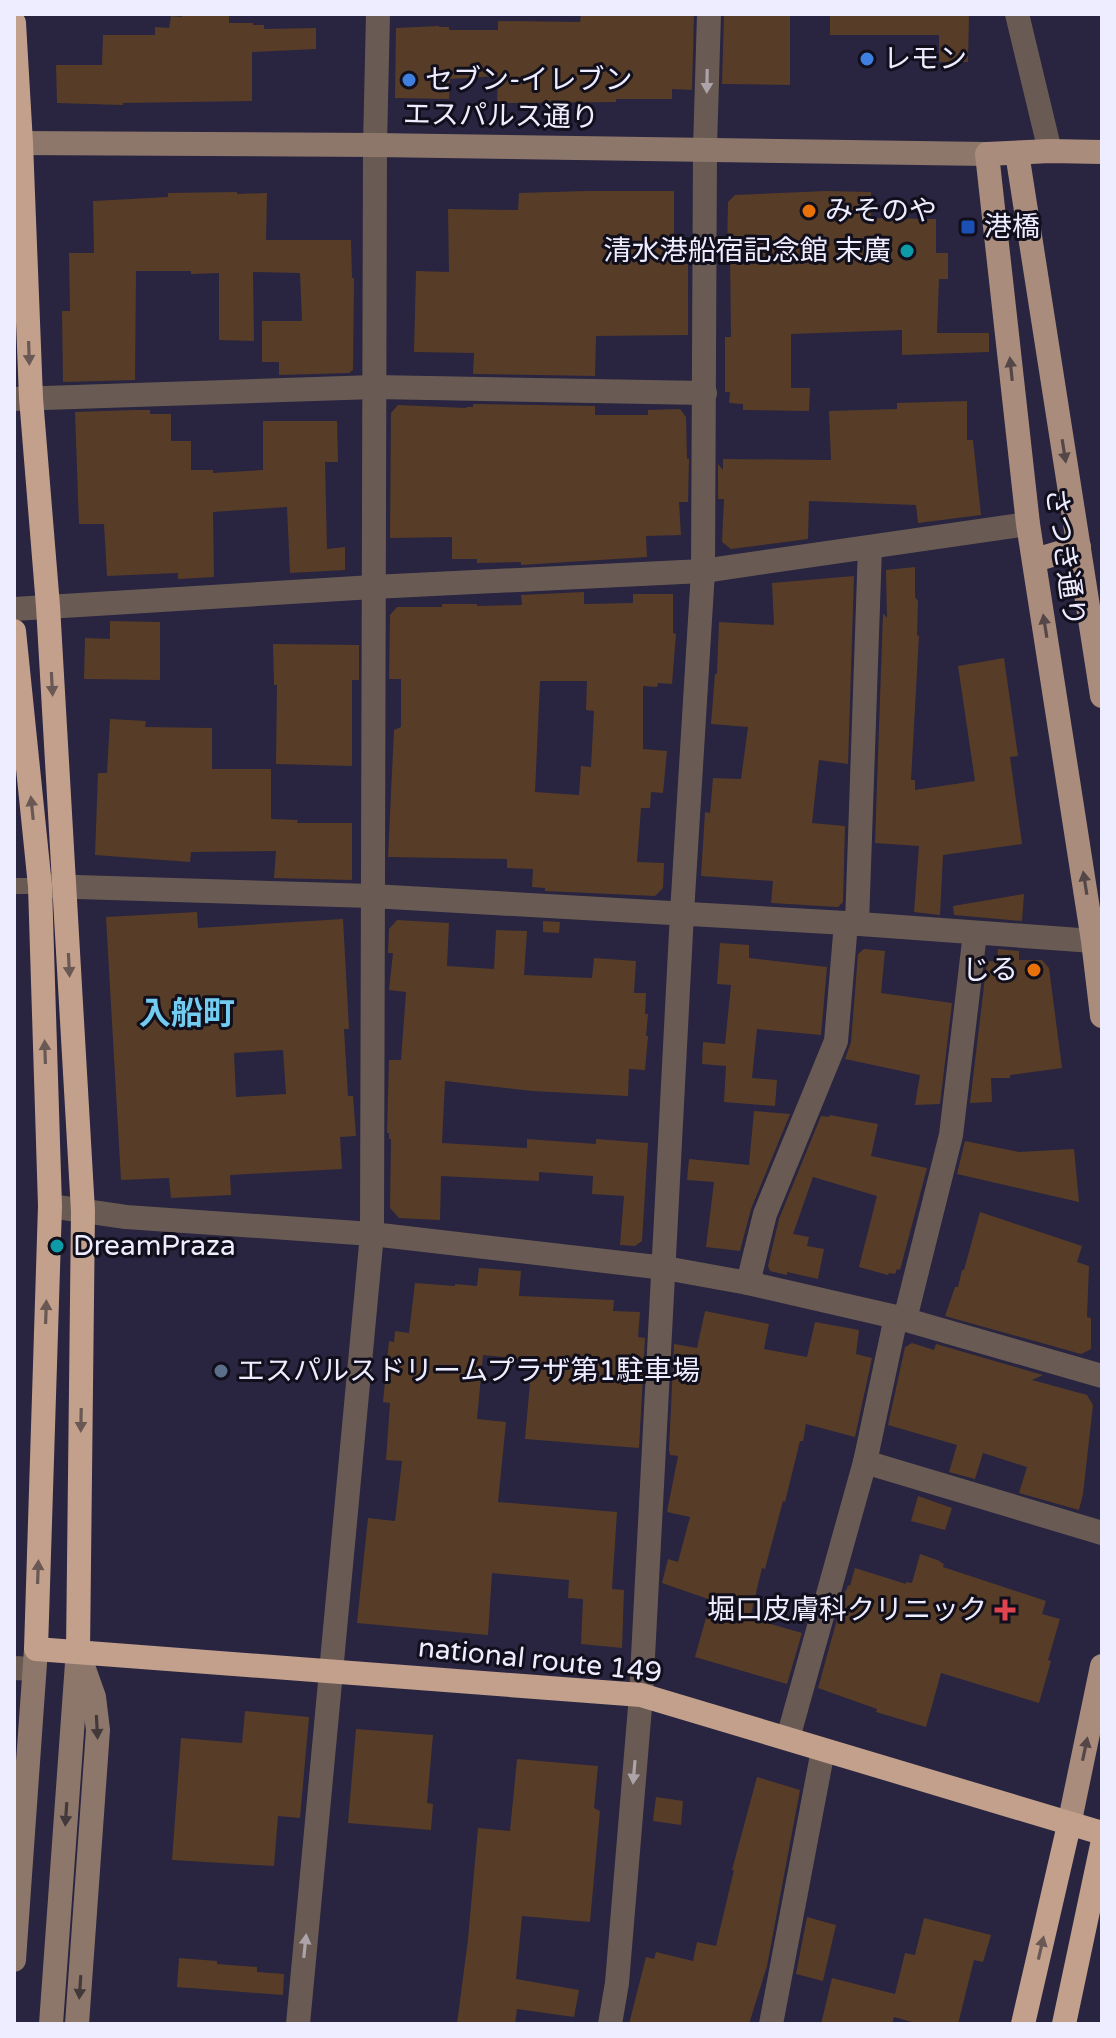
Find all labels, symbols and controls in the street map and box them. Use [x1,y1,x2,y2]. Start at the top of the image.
place label: レモン [883,42,967,76]
marker: レモン [858,50,876,68]
place label: セブン-イレブン [425,63,632,97]
one-way arrow [701,69,713,94]
marker: セブン-イレブン [400,71,418,89]
street label: エスパルス通り [403,97,599,135]
place label: みそのや [825,194,937,228]
marker: みそのや [800,202,818,220]
place label: 港橋 [984,210,1040,244]
marker: 港橋 [959,218,977,236]
place label: 清水港船宿記念館 末廣 [604,234,891,268]
marker: 清水港船宿記念館 末廣 [898,242,916,260]
one-way arrow [22,341,35,366]
one-way arrow [1004,356,1017,381]
one-way arrow [1058,439,1071,464]
street label: さつき通り [1038,485,1092,629]
one-way arrow [1038,613,1051,638]
one-way arrow [46,672,59,697]
one-way arrow [26,795,39,820]
one-way arrow [1078,870,1090,895]
one-way arrow [62,953,75,978]
place label: じる [962,953,1018,987]
marker: じる [1025,961,1043,979]
district label: 入船町 [139,995,235,1033]
one-way arrow [39,1039,52,1064]
place label: DreamPraza [73,1229,236,1263]
marker: DreamPraza [48,1237,66,1255]
one-way arrow [40,1299,53,1324]
place label: エスパルスドリームプラザ第1駐車場 [237,1354,700,1388]
marker: エスパルスドリームプラザ第1駐車場 [212,1362,230,1380]
one-way arrow [74,1408,87,1433]
one-way arrow [32,1559,45,1584]
place label: 堀口皮膚科クリニック [707,1593,987,1627]
marker: 堀口皮膚科クリニック [994,1599,1016,1621]
street label: national route 149 [416,1630,664,1690]
one-way arrow [91,1715,104,1740]
one-way arrow [1079,1736,1092,1761]
one-way arrow [628,1760,641,1785]
one-way arrow [59,1802,72,1827]
one-way arrow [299,1933,312,1958]
one-way arrow [1035,1935,1047,1960]
one-way arrow [73,1975,86,2000]

